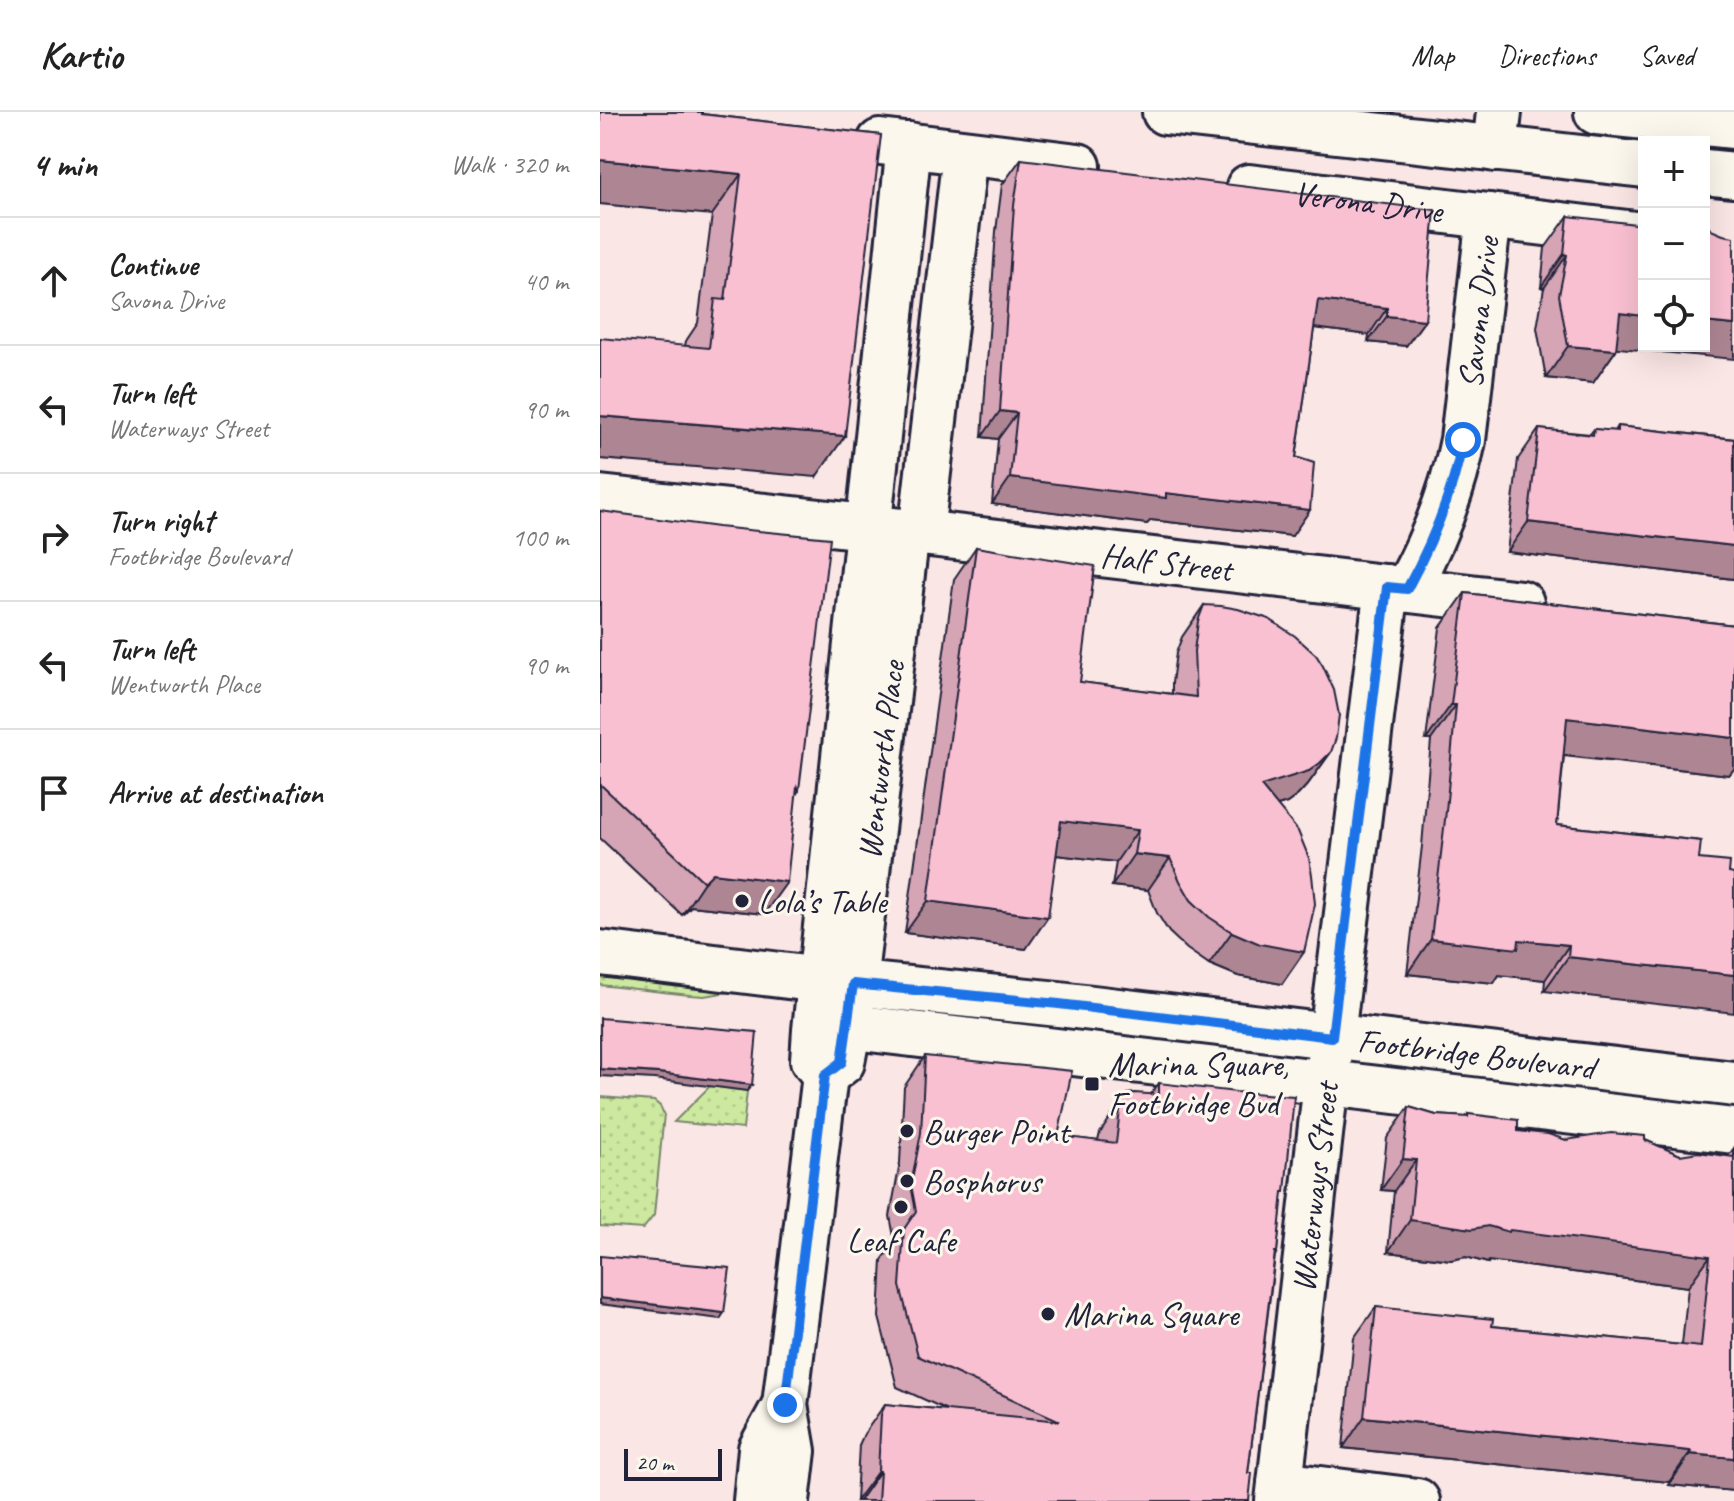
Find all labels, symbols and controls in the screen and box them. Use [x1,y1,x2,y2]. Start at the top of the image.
text: Kartio [40,32,122,79]
text: Map [1411,38,1454,73]
text: Directions [1498,38,1596,73]
text: Saved [1640,38,1694,73]
map controls [1638,136,1710,352]
button: + [1638,136,1710,208]
text: 4 min [32,143,97,186]
text: Walk · 320 m [451,148,568,181]
street label: Verona Drive [1291,172,1447,233]
button: − [1638,208,1710,280]
street label: Savona Drive [1448,233,1509,391]
text: Continue [108,246,198,284]
icon: ahead [32,259,76,303]
text: 40 m [524,265,568,298]
button: locate [1638,280,1710,352]
text: Savona Drive [108,284,224,317]
text: Turn left [108,374,195,412]
icon: left [32,387,76,431]
text: 90 m [524,393,568,426]
text: Waterways Street [108,412,269,445]
route start [1445,422,1481,458]
text: Turn right [108,502,213,540]
icon: right [32,515,76,559]
text: 100 m [512,521,568,554]
street label: Half Street [1099,533,1238,592]
text: Footbridge Boulevard [108,540,290,573]
text: Turn left [108,630,195,668]
icon: left [32,643,76,687]
text: 90 m [524,649,568,682]
street label: Wentworth Place [847,657,914,861]
text: Wentworth Place [108,668,260,701]
icon: arrive [32,771,76,815]
text: Arrive at destination [108,774,323,812]
place label: Lola’s Table [758,880,889,923]
marker: Lola’s Table [733,892,751,910]
street label: Footbridge Boulevard [1356,1019,1601,1090]
place label: Marina Square, Footbridge Bvd [1108,1043,1289,1125]
marker: Marina Square, Footbridge Bvd [1083,1075,1101,1093]
street label: Waterways Street [1281,1076,1349,1294]
place label: Burger Point [923,1110,1073,1153]
marker: Burger Point [898,1122,916,1140]
place label: Bosphorus [923,1160,1043,1203]
marker: Bosphorus [898,1172,916,1190]
marker: Leaf Cafe [892,1198,910,1216]
place label: Leaf Cafe [847,1219,958,1262]
place label: Marina Square [1064,1293,1240,1336]
marker: Marina Square [1039,1305,1057,1323]
route end [767,1387,803,1423]
scale bar [624,1445,722,1481]
text: 20 m [636,1449,673,1477]

